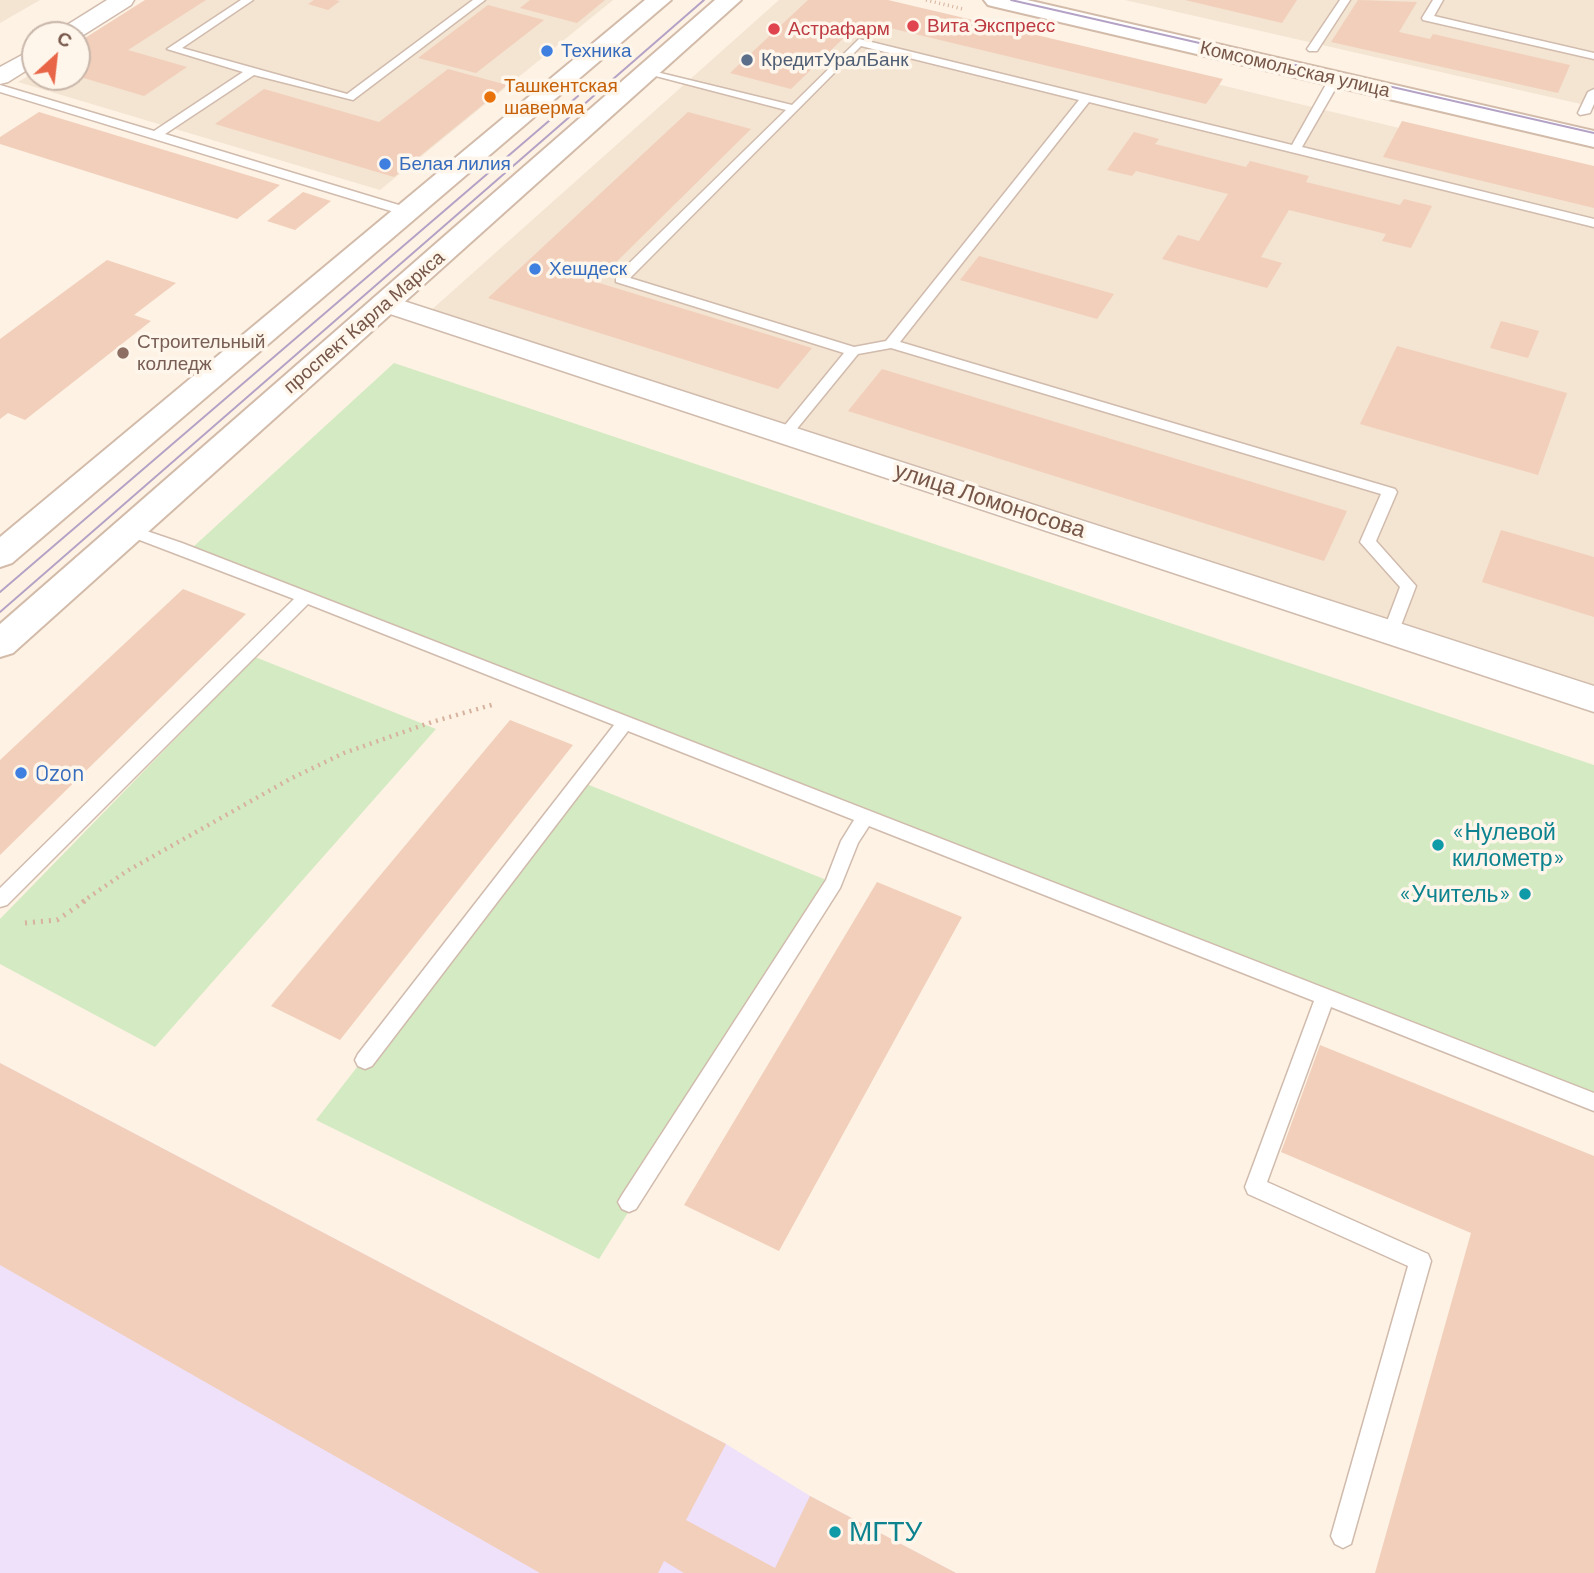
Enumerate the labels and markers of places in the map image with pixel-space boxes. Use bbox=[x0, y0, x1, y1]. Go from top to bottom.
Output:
place label: Вита Экспресс bbox=[927, 15, 1055, 37]
place label: Астрафарм bbox=[788, 18, 890, 40]
marker: Вита Экспресс bbox=[905, 18, 921, 34]
marker: Астрафарм bbox=[766, 21, 782, 37]
place label: Техника bbox=[561, 40, 632, 62]
marker: Техника bbox=[539, 43, 555, 59]
place label: КредитУралБанк bbox=[761, 49, 908, 71]
marker: КредитУралБанк bbox=[739, 52, 755, 68]
place label: Ташкентская шаверма bbox=[504, 75, 618, 119]
marker: Ташкентская шаверма bbox=[482, 89, 498, 105]
place label: Белая лилия bbox=[399, 153, 511, 175]
marker: Белая лилия bbox=[377, 156, 393, 172]
place label: Хешдеск bbox=[549, 258, 627, 280]
marker: Хешдеск bbox=[527, 261, 543, 277]
place label: Строительный колледж bbox=[137, 331, 265, 375]
marker: Строительный колледж bbox=[115, 345, 131, 361]
place label: Ozon bbox=[35, 759, 84, 787]
marker: Ozon bbox=[13, 765, 29, 781]
place label: «Нулевой километр» bbox=[1452, 818, 1565, 872]
marker: «Нулевой километр» bbox=[1430, 837, 1446, 853]
place label: «Учитель» bbox=[1399, 880, 1511, 908]
marker: «Учитель» bbox=[1517, 886, 1533, 902]
place label: МГТУ bbox=[849, 1515, 922, 1549]
marker: МГТУ bbox=[827, 1524, 843, 1540]

